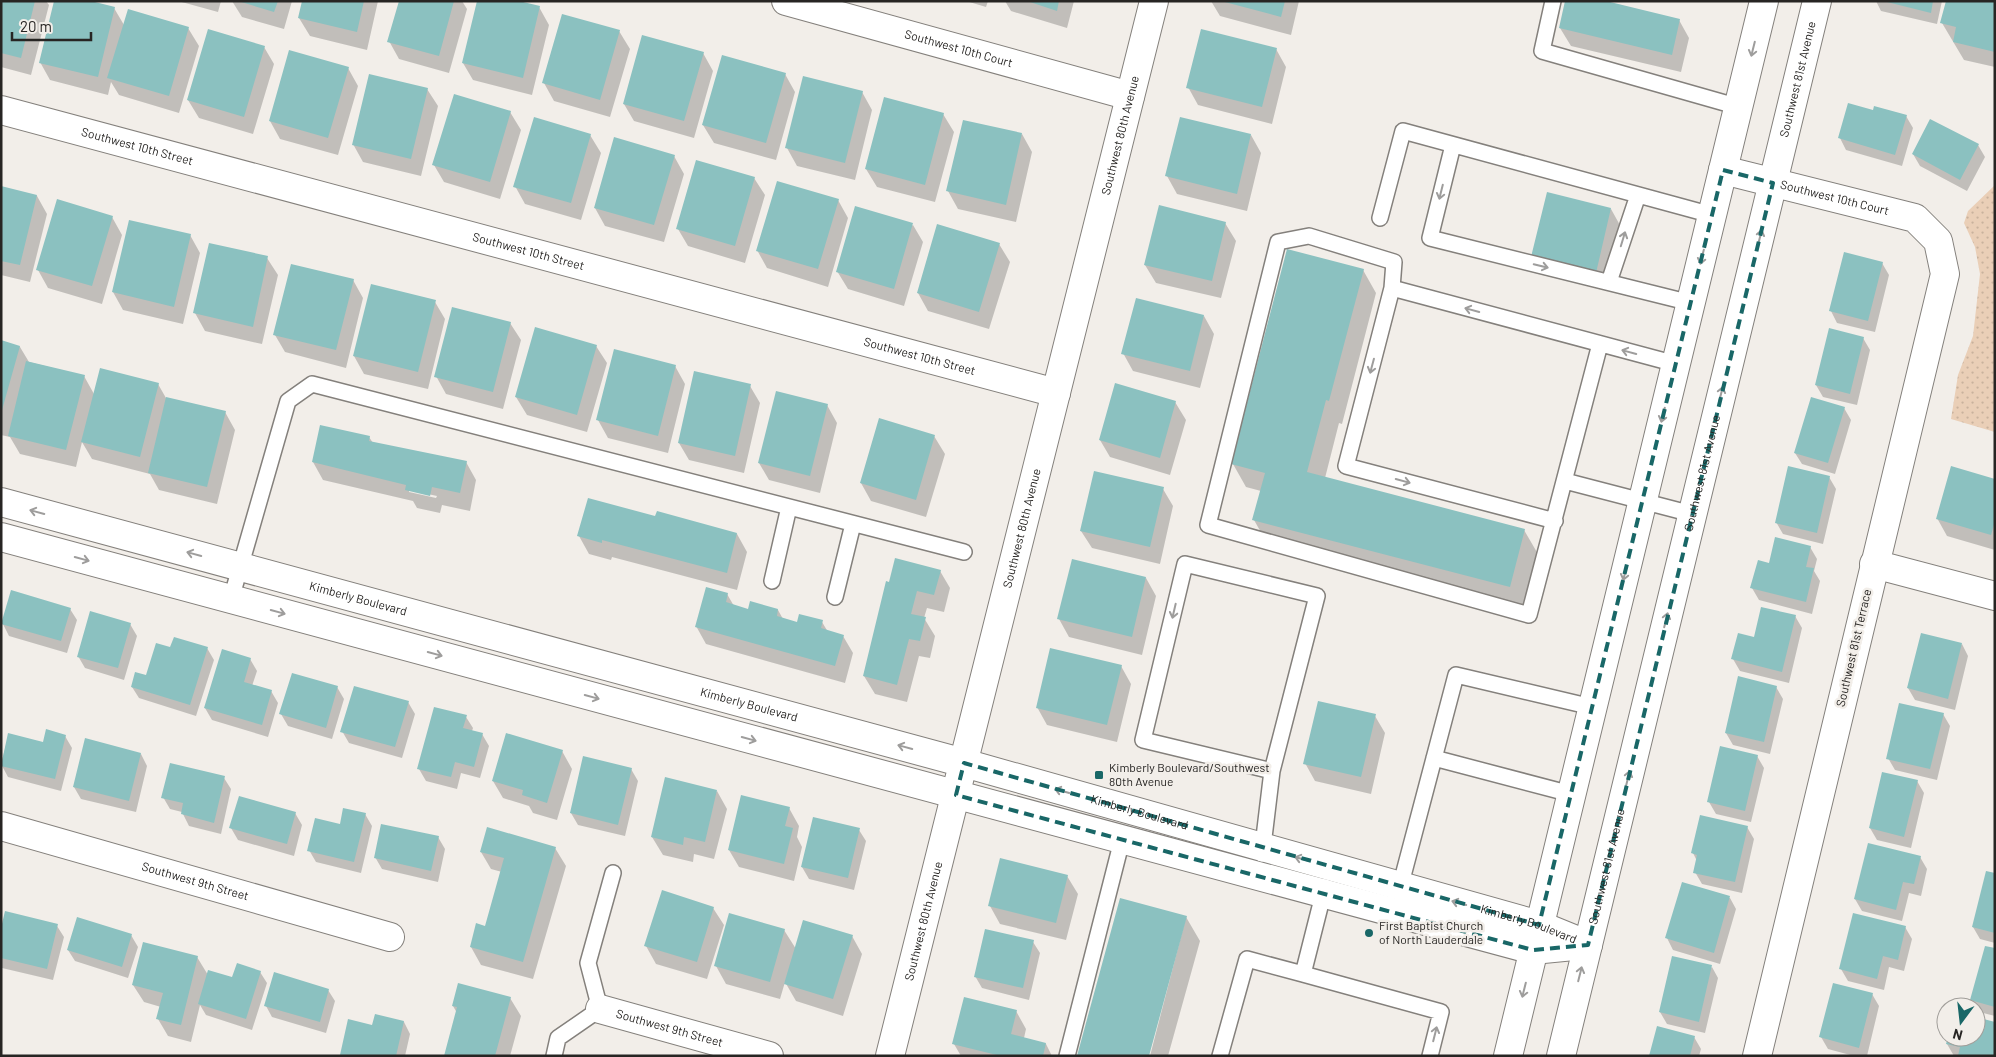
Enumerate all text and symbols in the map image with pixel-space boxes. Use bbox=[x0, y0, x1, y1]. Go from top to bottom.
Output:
scale bar bbox=[12, 10, 91, 42]
text: 20 m bbox=[20, 17, 52, 35]
street label: Southwest 81st Avenue bbox=[1776, 20, 1818, 139]
street label: Southwest 10th Court bbox=[903, 26, 1014, 69]
one-way arrow bbox=[1748, 40, 1757, 56]
street label: Southwest 80th Avenue bbox=[1098, 74, 1141, 196]
street label: Southwest 10th Street bbox=[80, 124, 195, 167]
street label: Southwest 10th Court bbox=[1779, 177, 1891, 217]
one-way arrow bbox=[1436, 183, 1445, 199]
street label: Southwest 10th Street bbox=[471, 229, 586, 272]
one-way arrow bbox=[1756, 229, 1765, 245]
one-way arrow bbox=[1619, 231, 1628, 247]
one-way arrow bbox=[1697, 249, 1706, 265]
one-way arrow bbox=[1533, 261, 1549, 271]
one-way arrow bbox=[1464, 304, 1480, 314]
street label: Southwest 10th Street bbox=[862, 334, 977, 377]
one-way arrow bbox=[1621, 346, 1637, 356]
one-way arrow bbox=[1367, 357, 1376, 373]
one-way arrow bbox=[1717, 387, 1727, 403]
one-way arrow bbox=[1658, 407, 1667, 423]
street label: Southwest 81st Avenue bbox=[1681, 413, 1722, 532]
street label: Southwest 80th Avenue bbox=[999, 467, 1043, 589]
one-way arrow bbox=[1394, 477, 1410, 486]
one-way arrow bbox=[29, 507, 45, 516]
one-way arrow bbox=[186, 549, 202, 559]
one-way arrow bbox=[74, 555, 90, 564]
one-way arrow bbox=[1620, 565, 1629, 581]
street label: Kimberly Boulevard bbox=[308, 578, 409, 618]
street label: Southwest 81st Terrace bbox=[1833, 588, 1873, 708]
one-way arrow bbox=[1169, 603, 1178, 619]
one-way arrow bbox=[270, 608, 286, 617]
one-way arrow bbox=[1662, 613, 1672, 629]
one-way arrow bbox=[427, 650, 443, 660]
street label: Kimberly Boulevard bbox=[699, 684, 800, 724]
one-way arrow bbox=[584, 692, 600, 702]
one-way arrow bbox=[741, 735, 757, 744]
one-way arrow bbox=[898, 742, 914, 752]
place label: Kimberly Boulevard/Southwest 80th Avenue bbox=[1109, 760, 1270, 788]
marker: Kimberly Boulevard/Southwest 80th Avenue bbox=[1093, 769, 1105, 781]
one-way arrow bbox=[1624, 771, 1633, 787]
one-way arrow bbox=[1054, 785, 1070, 795]
street label: Kimberly Boulevard bbox=[1089, 791, 1190, 832]
street label: Southwest 81st Avenue bbox=[1585, 807, 1627, 926]
one-way arrow bbox=[1295, 853, 1311, 863]
street label: Southwest 9th Street bbox=[141, 859, 251, 902]
street label: Southwest 80th Avenue bbox=[901, 860, 944, 982]
one-way arrow bbox=[1451, 897, 1467, 907]
street label: Kimberly Boulevard bbox=[1479, 901, 1579, 946]
place label: First Baptist Church of North Lauderdale bbox=[1379, 918, 1483, 946]
marker: First Baptist Church of North Lauderdale bbox=[1363, 927, 1375, 939]
one-way arrow bbox=[1576, 967, 1585, 983]
one-way arrow bbox=[1519, 981, 1528, 997]
north arrow bbox=[1936, 997, 1986, 1047]
street label: Southwest 9th Street bbox=[615, 1006, 725, 1049]
text: N bbox=[1951, 1026, 1964, 1044]
one-way arrow bbox=[1431, 1027, 1440, 1043]

